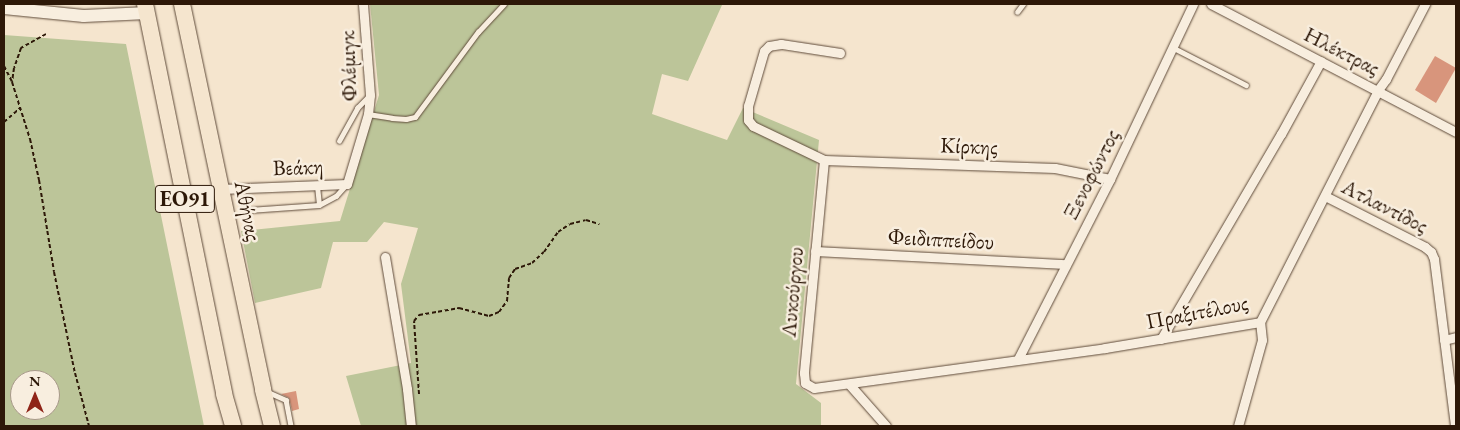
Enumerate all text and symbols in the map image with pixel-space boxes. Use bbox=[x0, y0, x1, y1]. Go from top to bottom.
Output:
street label: Ηλέκτρας bbox=[1300, 21, 1384, 81]
street label: Φλέμιγκ bbox=[334, 30, 362, 102]
street label: Ξενοφώντος bbox=[1057, 125, 1125, 223]
street label: Κίρκης bbox=[940, 132, 998, 160]
street label: Βεάκη bbox=[272, 153, 324, 181]
street label: Ατλαντίδος bbox=[1337, 173, 1433, 239]
street label: Αθήνας bbox=[229, 178, 267, 244]
road number: ΕΟ91 bbox=[154, 180, 216, 218]
street label: Φειδιππείδου bbox=[887, 223, 995, 255]
street label: Λυκούργου bbox=[775, 246, 809, 338]
street label: Πραξιτέλους bbox=[1144, 289, 1250, 335]
north arrow bbox=[10, 370, 60, 420]
text: N bbox=[29, 372, 41, 390]

